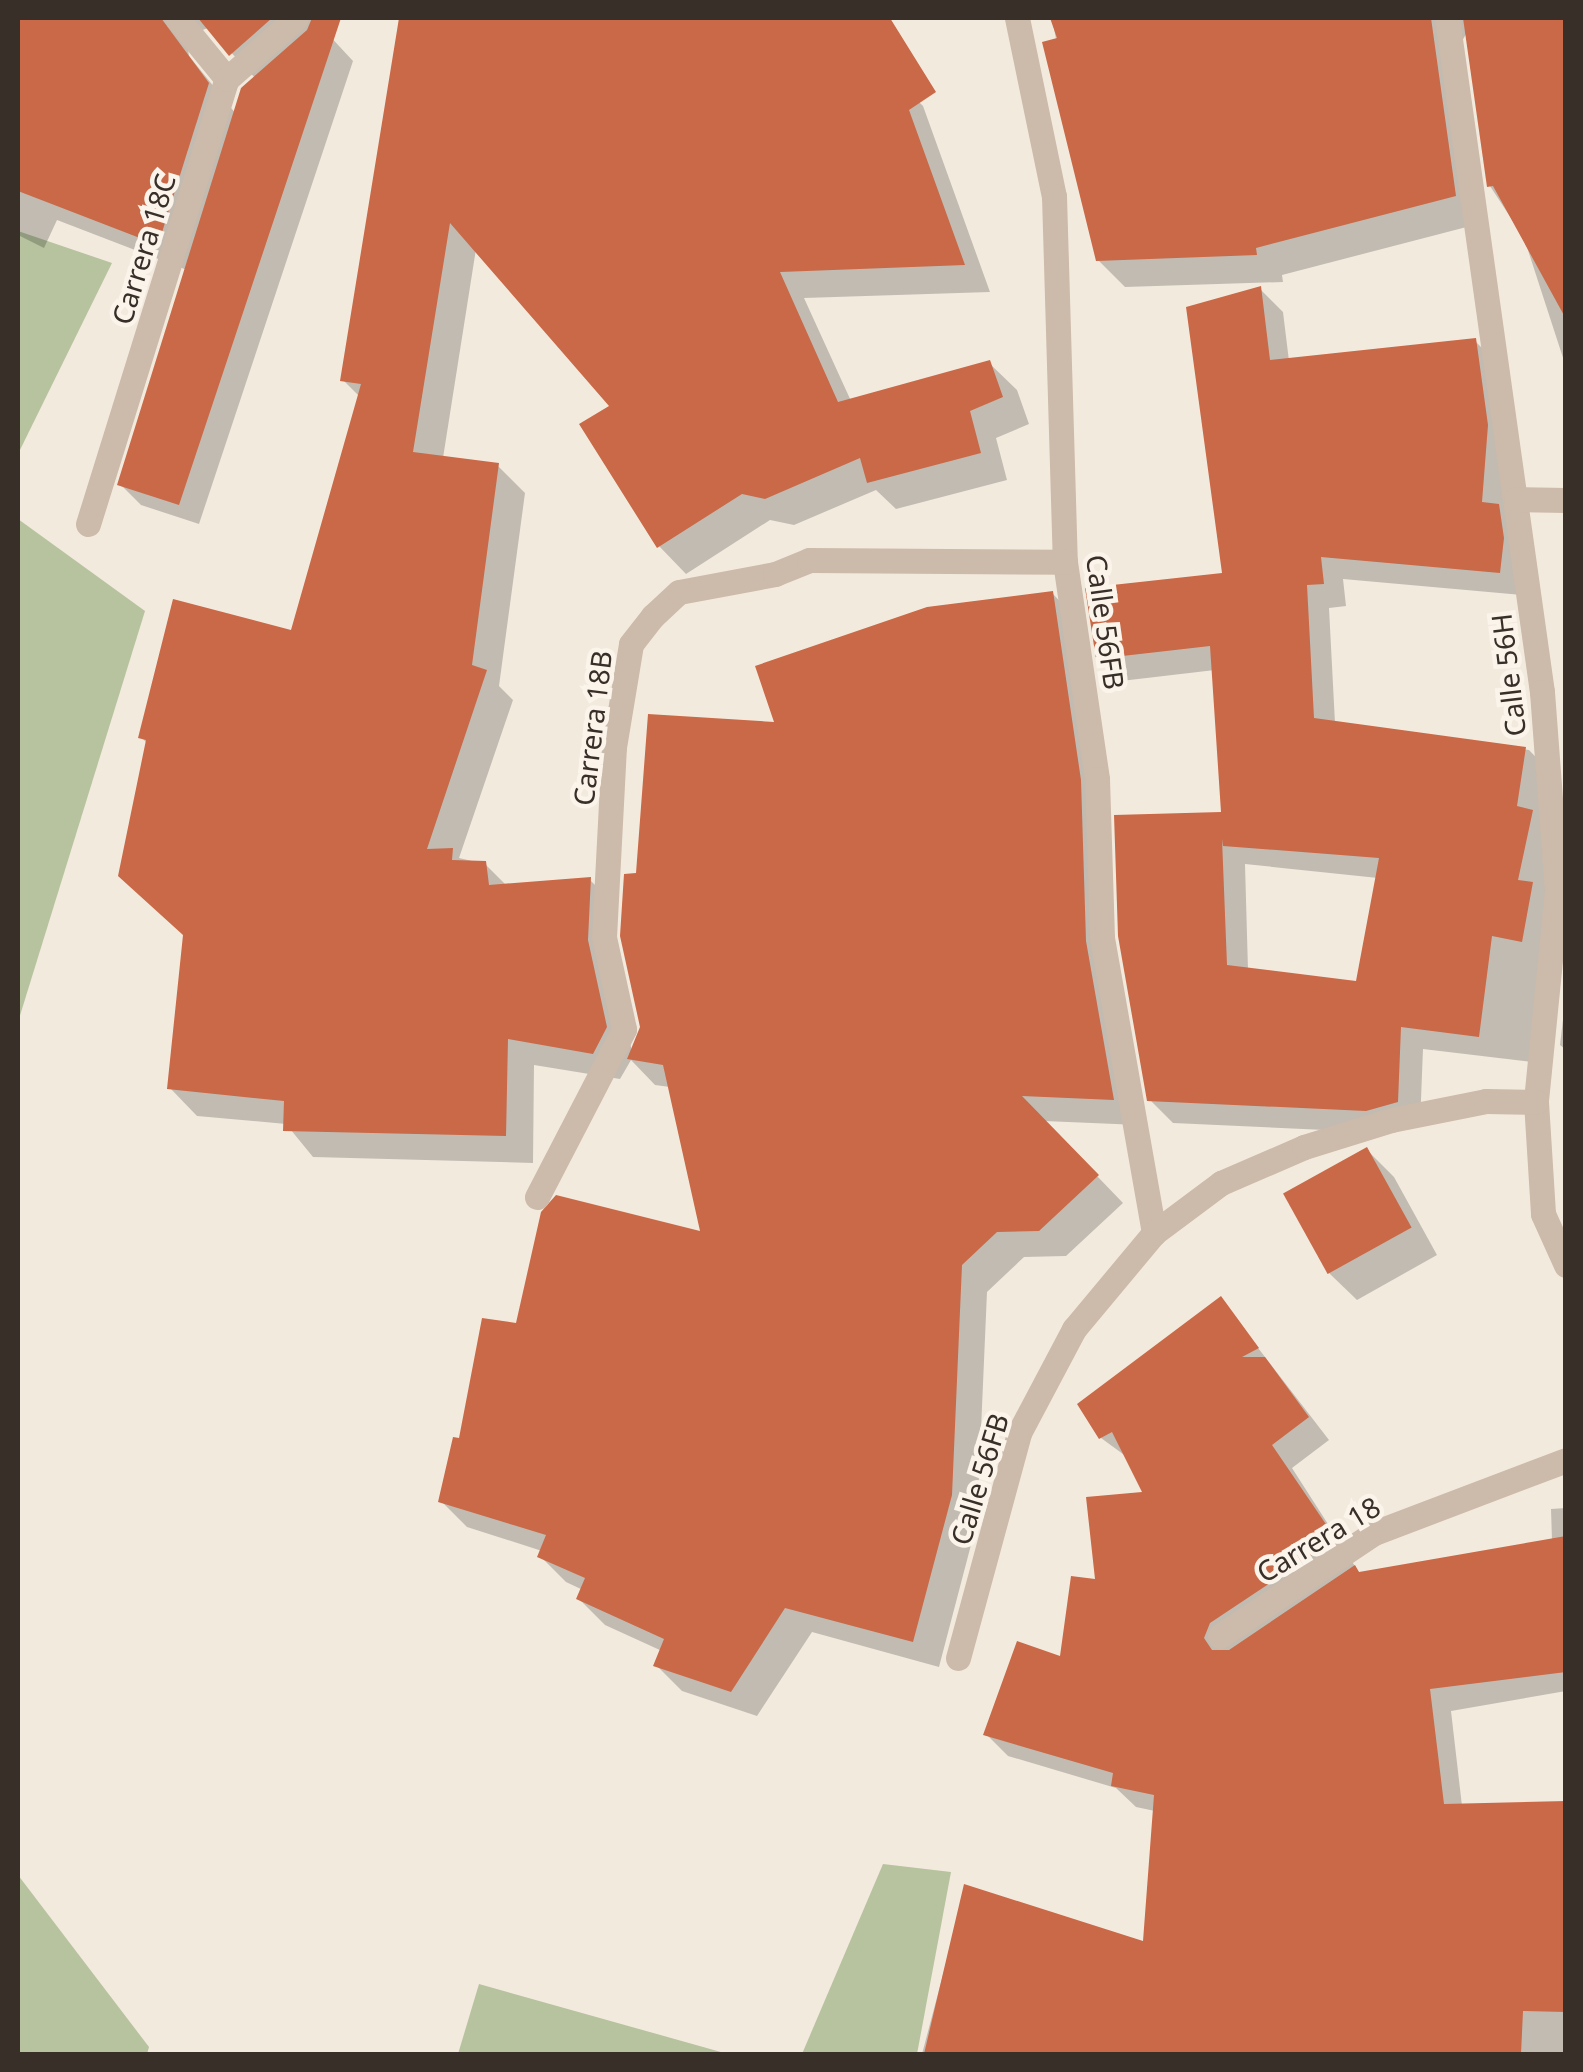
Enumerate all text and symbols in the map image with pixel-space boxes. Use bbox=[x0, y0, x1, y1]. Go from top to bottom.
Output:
street label: Carrera 18C bbox=[104, 170, 182, 328]
street label: Calle 56FB bbox=[1080, 552, 1132, 692]
street label: Calle 56H bbox=[1484, 612, 1532, 738]
street label: Carrera 18B bbox=[566, 649, 618, 807]
street label: Calle 56FB bbox=[943, 1409, 1015, 1549]
street label: Carrera 18 bbox=[1250, 1489, 1386, 1589]

